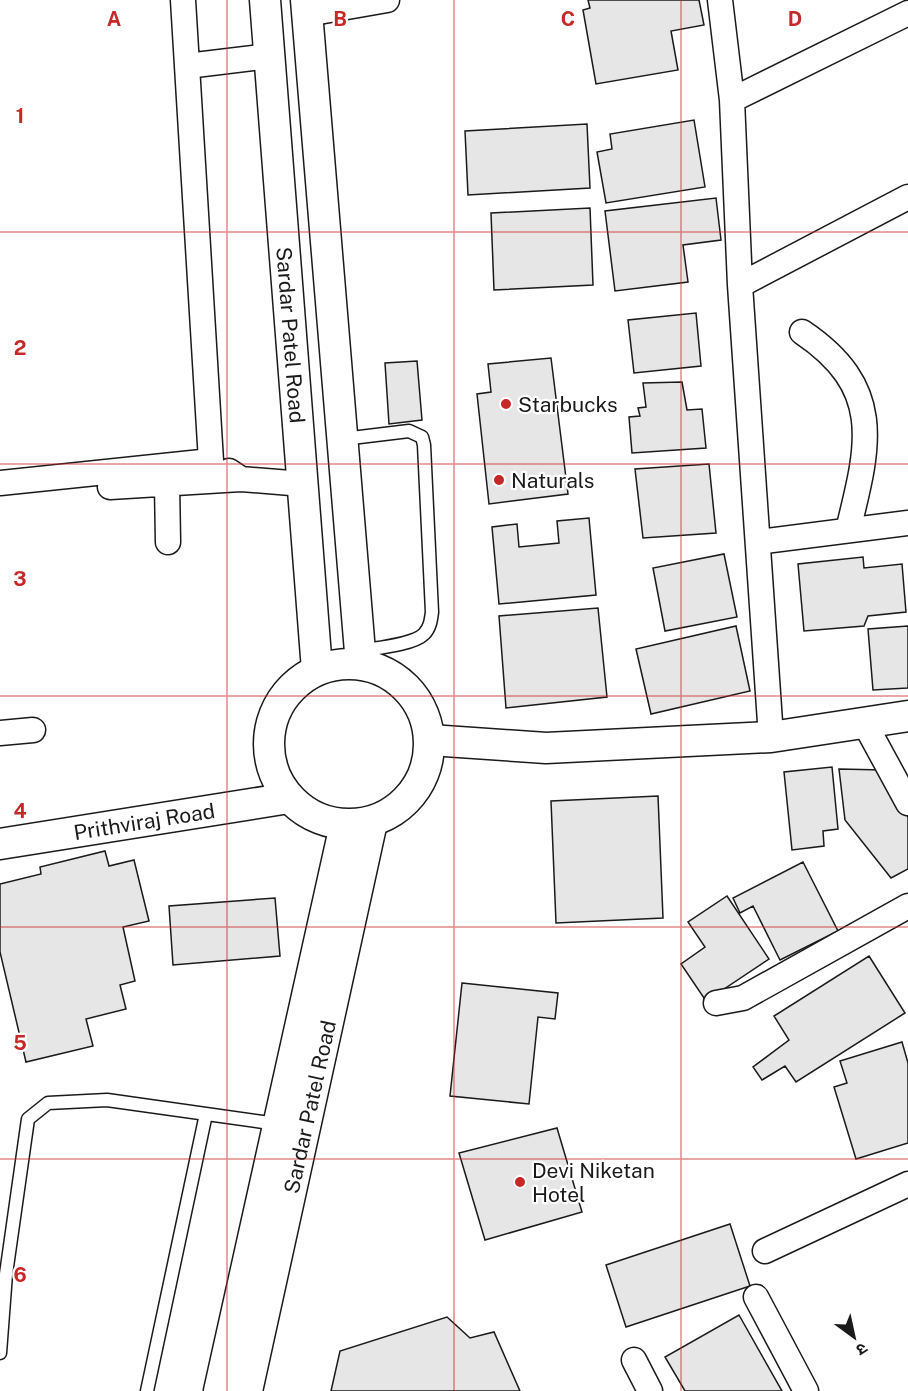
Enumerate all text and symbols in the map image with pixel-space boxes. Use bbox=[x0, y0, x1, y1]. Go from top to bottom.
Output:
text: A bbox=[107, 7, 121, 31]
text: B bbox=[333, 7, 347, 31]
text: C bbox=[561, 7, 575, 31]
text: D bbox=[788, 7, 802, 31]
text: 1 bbox=[16, 104, 24, 128]
street label: Sardar Patel Road bbox=[272, 246, 310, 424]
text: 2 bbox=[14, 336, 26, 360]
place label: Starbucks bbox=[518, 392, 618, 417]
marker: Starbucks bbox=[499, 397, 513, 411]
place label: Naturals bbox=[511, 468, 594, 493]
marker: Naturals bbox=[492, 473, 506, 487]
text: 3 bbox=[13, 567, 27, 591]
street label: Prithviraj Road bbox=[72, 798, 217, 845]
text: 4 bbox=[13, 799, 27, 823]
street label: Sardar Patel Road bbox=[278, 1018, 341, 1196]
text: 5 bbox=[13, 1031, 27, 1055]
place label: Devi Niketan Hotel bbox=[532, 1158, 655, 1207]
marker: Devi Niketan Hotel bbox=[513, 1175, 527, 1189]
text: 6 bbox=[13, 1263, 27, 1287]
north arrow bbox=[824, 1307, 884, 1367]
text: उ bbox=[852, 1339, 871, 1360]

